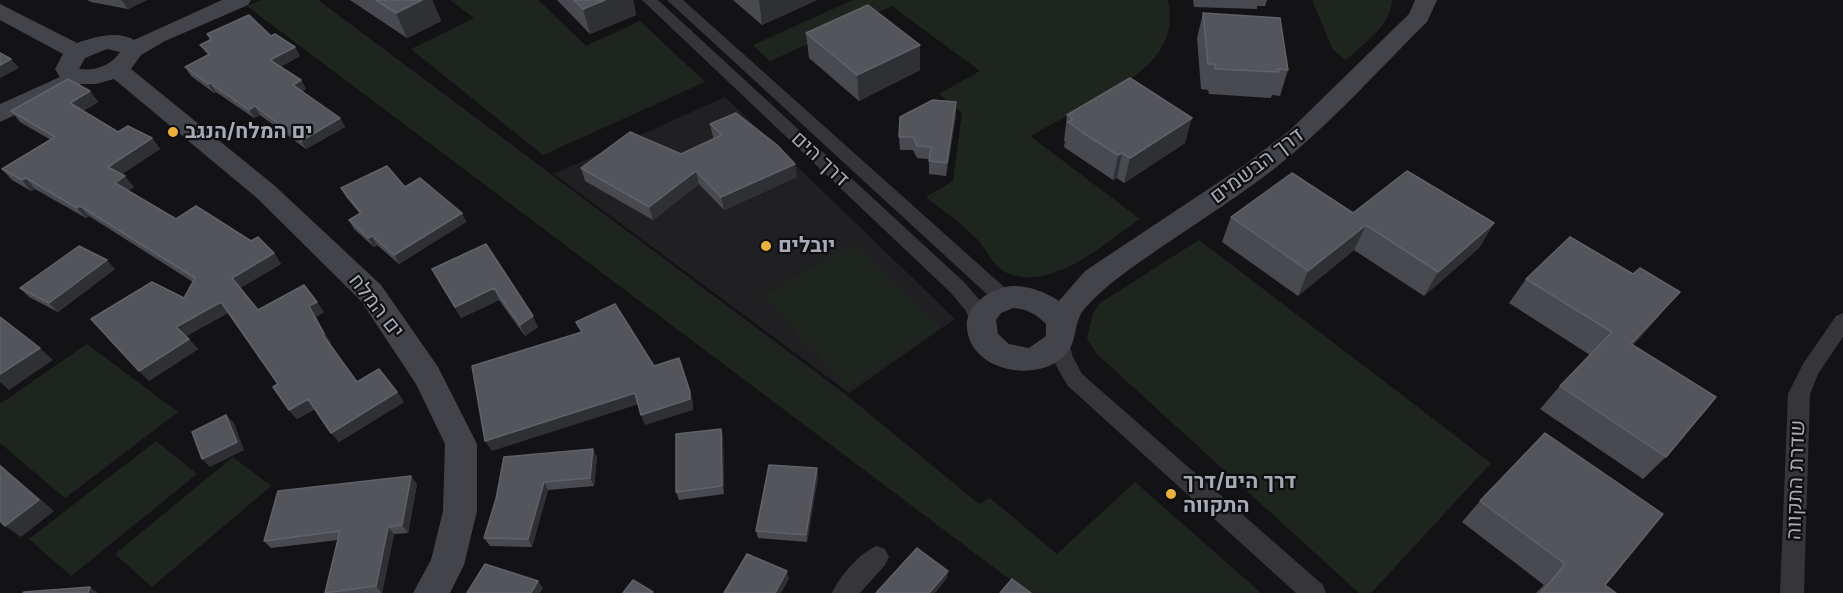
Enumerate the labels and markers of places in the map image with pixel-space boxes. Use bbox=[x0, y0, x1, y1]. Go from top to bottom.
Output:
place label: ים המלח/הנגב bbox=[185, 119, 313, 145]
marker: ים המלח/הנגב bbox=[166, 125, 180, 139]
place label: יובלים bbox=[778, 233, 835, 259]
marker: יובלים bbox=[759, 239, 773, 253]
place label: דרך הים/דרך התקווה bbox=[1183, 469, 1296, 519]
marker: דרך הים/דרך התקווה bbox=[1164, 487, 1178, 501]

